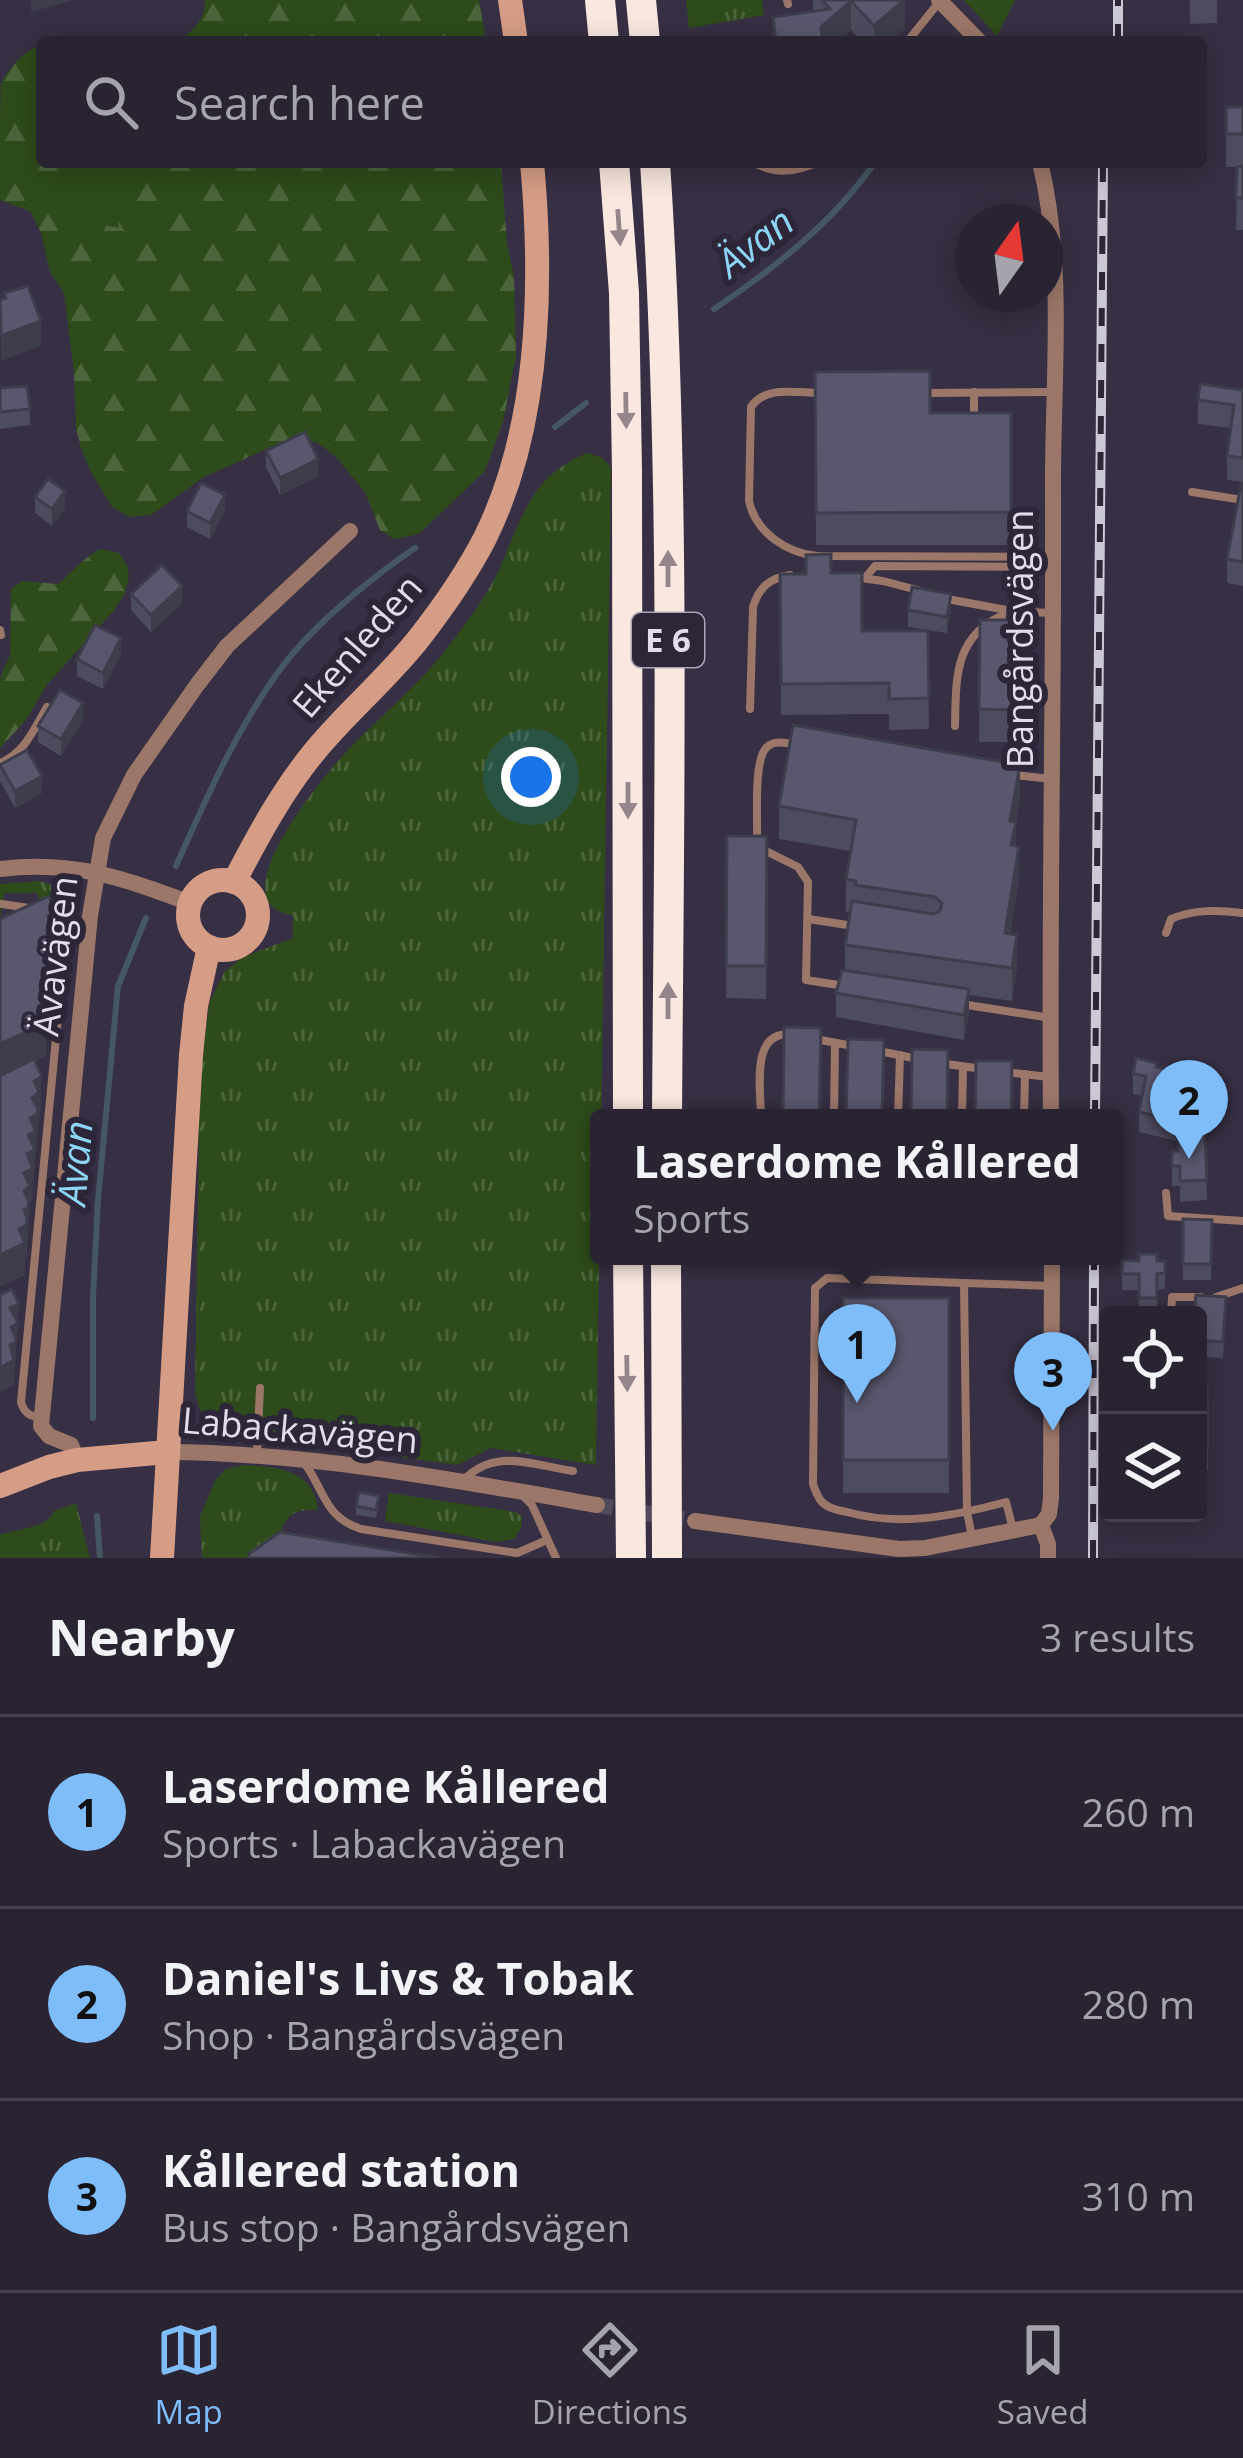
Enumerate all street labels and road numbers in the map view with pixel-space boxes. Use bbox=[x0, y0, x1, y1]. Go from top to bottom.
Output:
street label: Bangårdsvägen bbox=[995, 510, 1044, 768]
street label: Ekenleden bbox=[281, 564, 432, 728]
road number: E 6 bbox=[632, 613, 704, 667]
street label: Ävavägen bbox=[20, 873, 89, 1039]
street label: Labackavägen bbox=[180, 1395, 420, 1464]

